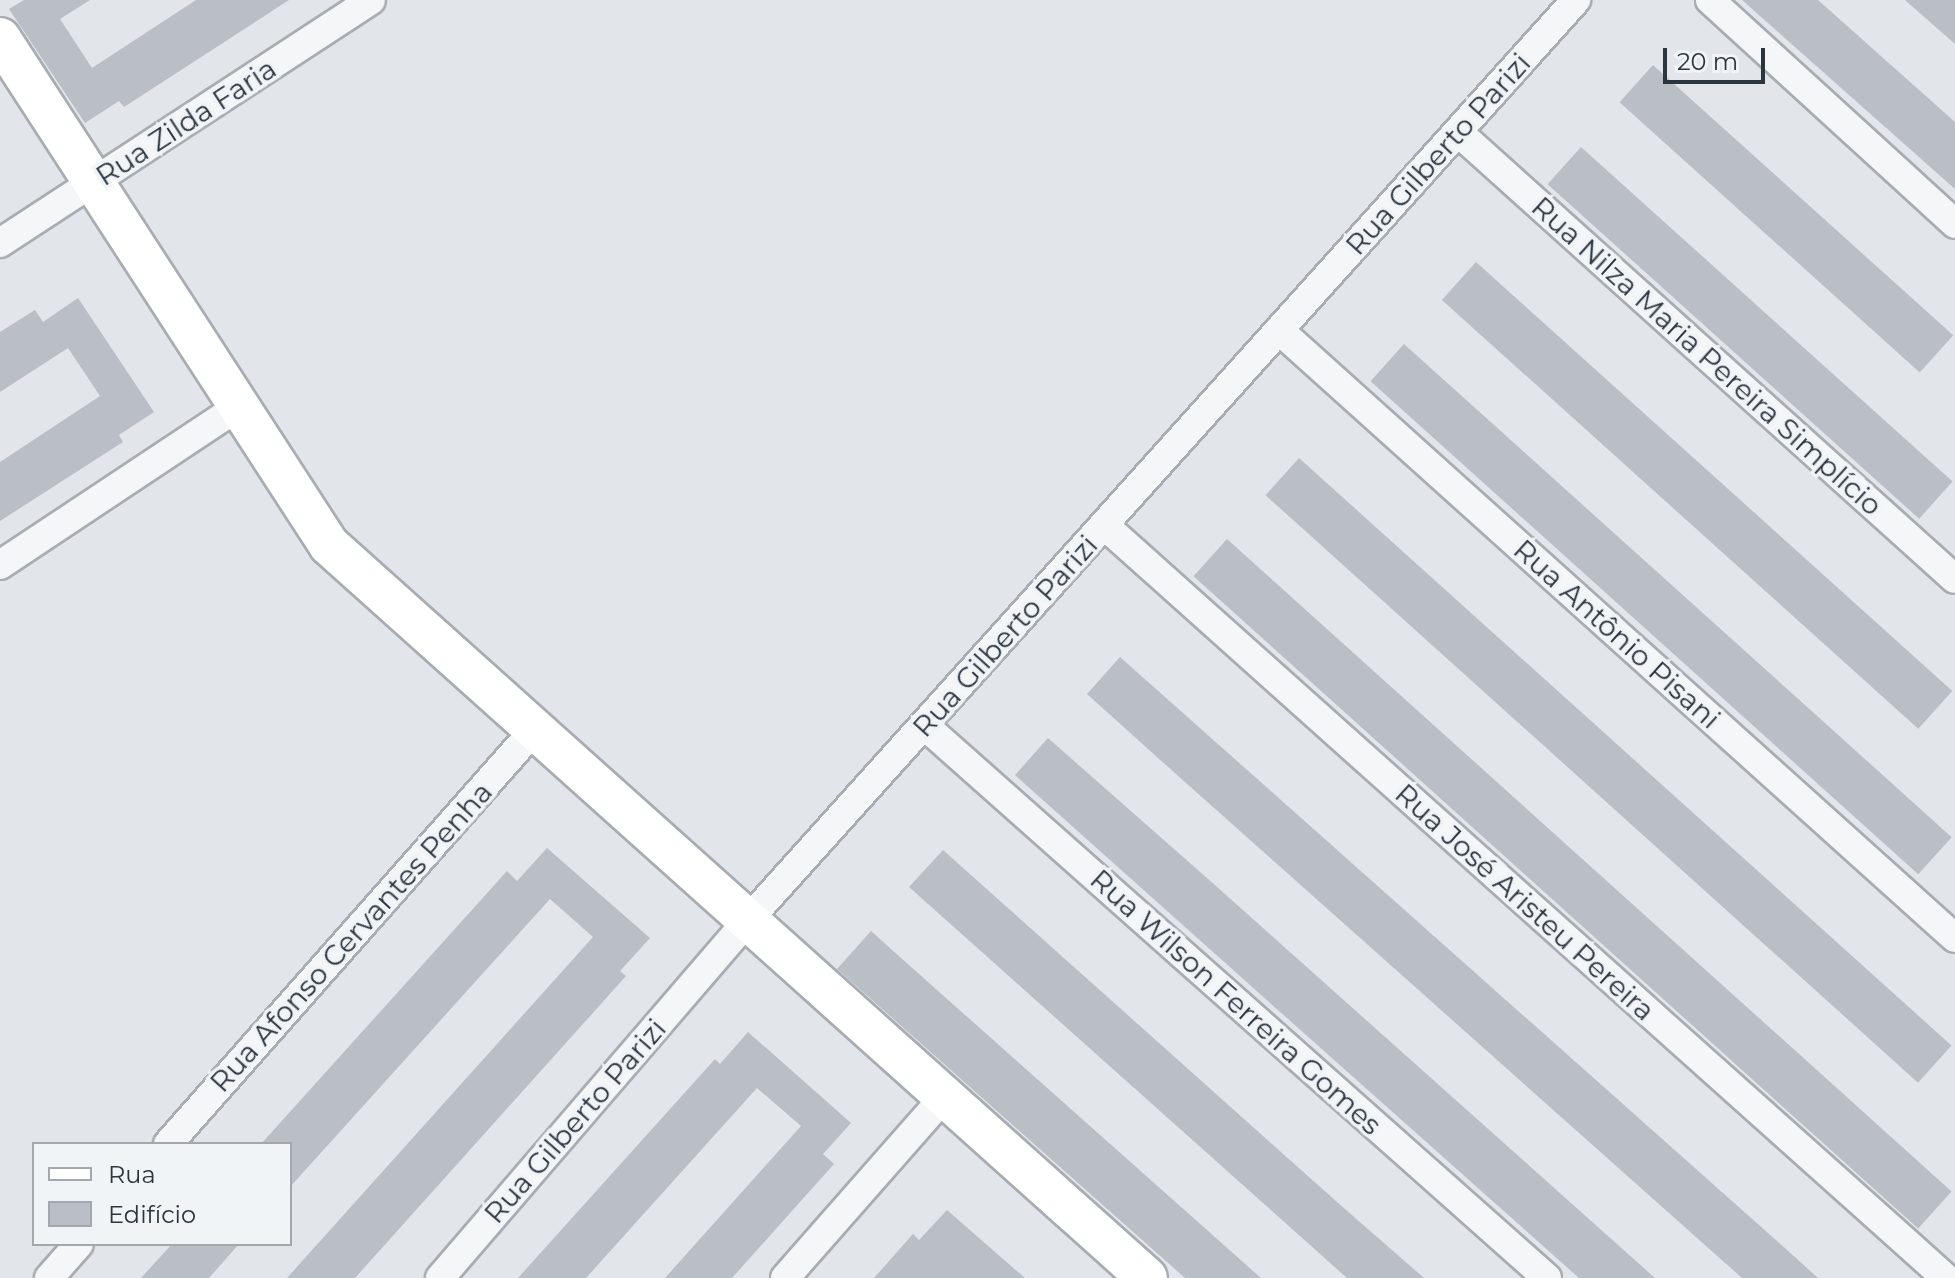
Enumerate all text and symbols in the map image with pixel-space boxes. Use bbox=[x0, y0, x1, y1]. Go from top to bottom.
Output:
scale bar bbox=[1667, 32, 1769, 82]
street label: Rua Gilberto Parizi bbox=[1339, 46, 1537, 262]
text: 20 m bbox=[1677, 47, 1738, 76]
street label: Rua Zilda Faria bbox=[90, 51, 282, 193]
street label: Rua Nilza Maria Pereira Simplício bbox=[1525, 190, 1889, 522]
street label: Rua Gilberto Parizi bbox=[906, 528, 1104, 744]
street label: Rua Antônio Pisani bbox=[1507, 533, 1727, 735]
street label: Rua Afonso Cervantes Penha bbox=[203, 775, 499, 1099]
street label: Rua José Aristeu Pereira bbox=[1388, 777, 1662, 1027]
street label: Rua Wilson Ferreira Gomes bbox=[1084, 862, 1388, 1142]
street label: Rua Gilberto Parizi bbox=[477, 1012, 673, 1230]
legend bbox=[32, 1142, 292, 1246]
text: Rua bbox=[108, 1160, 156, 1189]
text: Edifício bbox=[108, 1200, 196, 1229]

